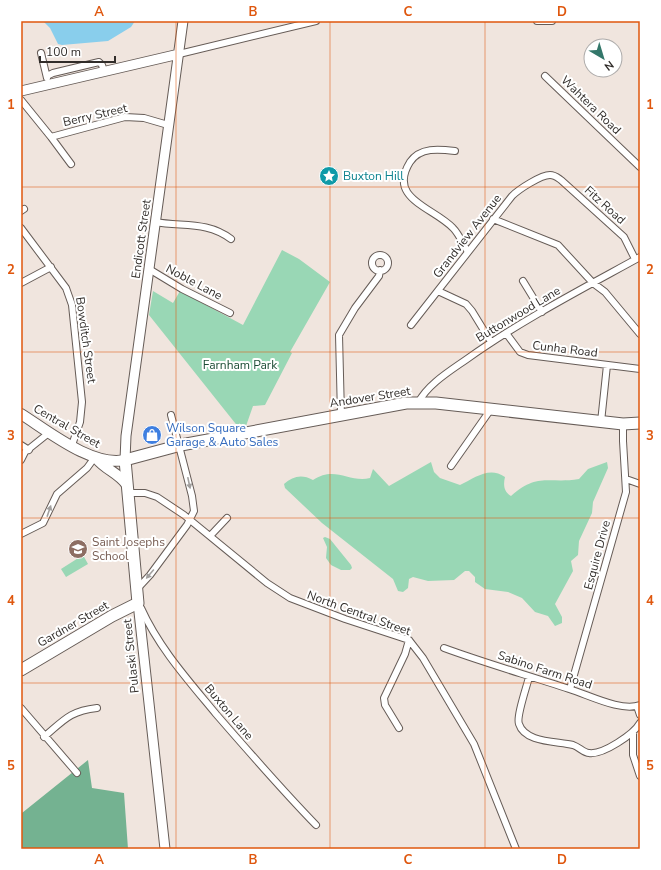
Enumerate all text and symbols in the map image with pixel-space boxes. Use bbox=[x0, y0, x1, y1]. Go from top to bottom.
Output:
text: A bbox=[94, 3, 104, 21]
text: B bbox=[249, 3, 258, 21]
text: C bbox=[404, 3, 413, 21]
text: D bbox=[557, 3, 567, 21]
scale bar bbox=[40, 38, 115, 64]
north arrow bbox=[583, 38, 623, 78]
text: 100 m bbox=[46, 44, 81, 60]
text: N bbox=[601, 57, 617, 74]
street label: Wahtera Road bbox=[557, 72, 625, 138]
text: 1 bbox=[7, 96, 15, 114]
text: 1 bbox=[646, 96, 654, 114]
street label: Berry Street bbox=[61, 100, 129, 130]
place icon: Buxton Hill bbox=[318, 165, 340, 187]
place label: Buxton Hill bbox=[343, 168, 404, 184]
street label: Fitz Road bbox=[581, 182, 629, 228]
street label: Grandview Avenue bbox=[429, 191, 505, 281]
street label: Endicott Street bbox=[128, 198, 155, 280]
street label: Noble Lane bbox=[163, 260, 225, 304]
text: 2 bbox=[7, 261, 15, 279]
text: 2 bbox=[646, 261, 654, 279]
street label: Buttonwood Lane bbox=[473, 282, 563, 346]
street label: Bowditch Street bbox=[72, 296, 100, 385]
street label: Cunha Road bbox=[531, 337, 599, 361]
park label: Farnham Park bbox=[203, 357, 278, 373]
street label: Andover Street bbox=[328, 383, 412, 411]
street label: Central Street bbox=[31, 400, 104, 452]
place label: Wilson Square Garage & Auto Sales bbox=[166, 420, 279, 450]
shop icon: Wilson Square Garage & Auto Sales bbox=[141, 424, 163, 446]
text: 3 bbox=[7, 427, 15, 445]
text: 3 bbox=[646, 427, 654, 445]
one-way arrow bbox=[186, 477, 192, 489]
one-way arrow bbox=[47, 504, 53, 516]
street label: Esquire Drive bbox=[580, 518, 614, 592]
place label: Saint Josephs School bbox=[92, 534, 165, 564]
school or university icon: Saint Josephs School bbox=[67, 538, 89, 560]
one-way arrow bbox=[146, 570, 155, 579]
street label: North Central Street bbox=[305, 587, 414, 639]
text: 4 bbox=[7, 592, 15, 610]
text: 4 bbox=[646, 592, 654, 610]
street label: Gardner Street bbox=[35, 597, 112, 651]
street label: Pulaski Street bbox=[119, 617, 143, 694]
street label: Sabino Farm Road bbox=[496, 647, 594, 693]
street label: Buxton Lane bbox=[201, 681, 257, 743]
text: 5 bbox=[7, 757, 15, 775]
text: 5 bbox=[646, 757, 654, 775]
text: A bbox=[94, 851, 104, 869]
text: B bbox=[249, 851, 258, 869]
text: C bbox=[404, 851, 413, 869]
text: D bbox=[557, 851, 567, 869]

